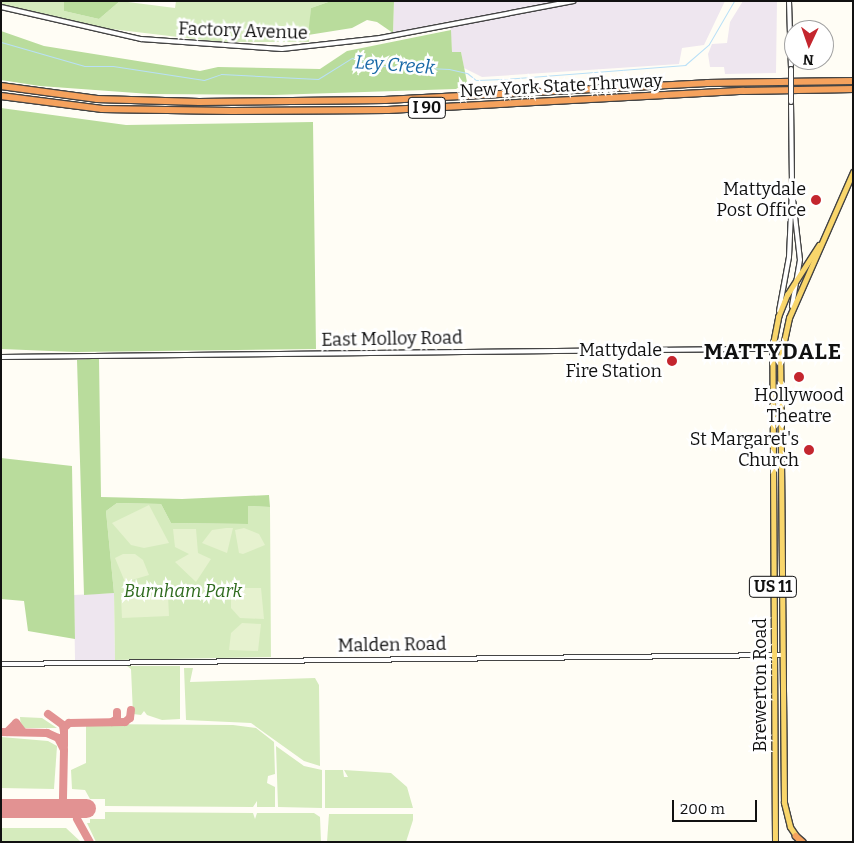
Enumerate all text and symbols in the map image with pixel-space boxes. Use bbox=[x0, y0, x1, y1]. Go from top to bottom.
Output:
street label: Factory Avenue bbox=[178, 18, 308, 44]
north arrow bbox=[784, 20, 834, 70]
water label: Ley Creek bbox=[354, 51, 436, 79]
text: N bbox=[802, 51, 814, 68]
street label: New York State Thruway bbox=[459, 70, 663, 102]
road number: I 90 bbox=[407, 95, 447, 122]
place label: Mattydale Post Office bbox=[716, 179, 806, 222]
marker: Mattydale Post Office bbox=[810, 194, 822, 206]
street label: East Molloy Road bbox=[321, 327, 463, 351]
district label: MATTYDALE bbox=[703, 339, 843, 365]
place label: Mattydale Fire Station bbox=[565, 340, 662, 382]
marker: Mattydale Fire Station bbox=[666, 355, 678, 367]
marker: Hollywood Theatre bbox=[793, 371, 805, 383]
place label: Hollywood Theatre bbox=[754, 385, 844, 428]
place label: St Margaret's Church bbox=[690, 429, 799, 472]
marker: St Margaret's Church bbox=[803, 444, 815, 456]
road number: US 11 bbox=[748, 574, 798, 600]
park label: Burnham Park bbox=[124, 580, 242, 602]
street label: Brewerton Road bbox=[749, 618, 771, 752]
street label: Malden Road bbox=[338, 633, 446, 657]
scale bar bbox=[674, 790, 759, 822]
text: 200 m bbox=[680, 800, 725, 818]

